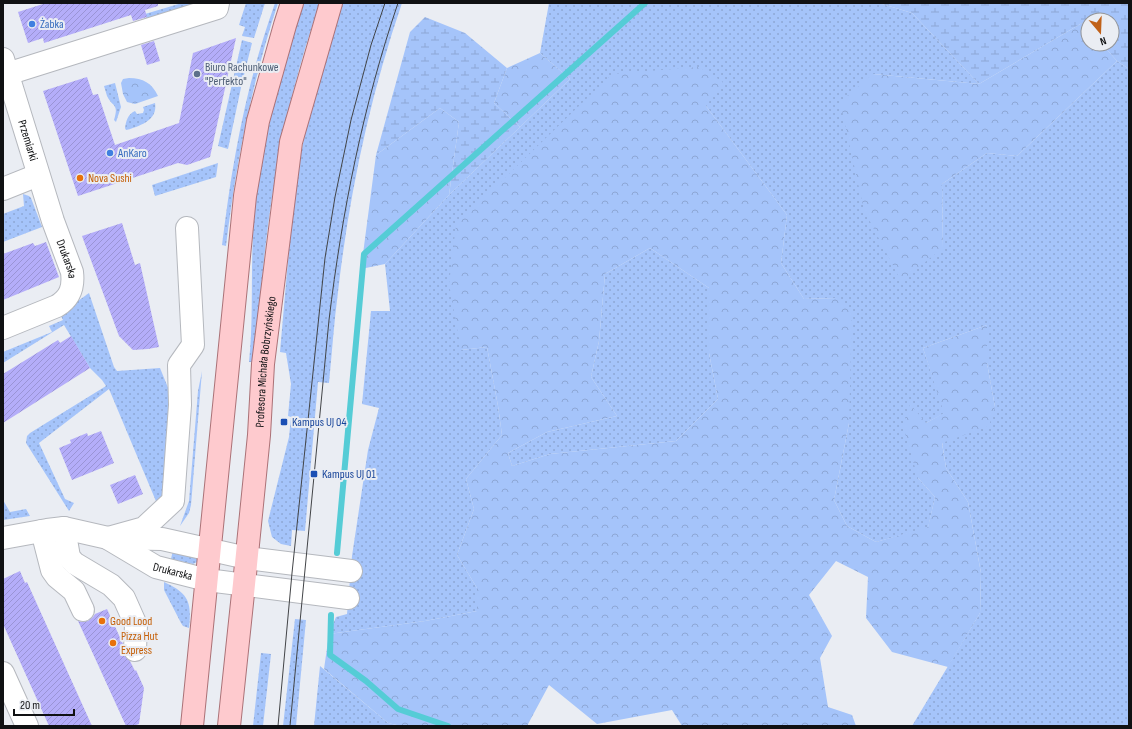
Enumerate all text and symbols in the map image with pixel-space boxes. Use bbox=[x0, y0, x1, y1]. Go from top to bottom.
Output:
north arrow bbox=[1080, 12, 1120, 52]
place label: Żabka bbox=[40, 17, 64, 32]
marker: Żabka bbox=[27, 19, 37, 29]
text: N bbox=[1098, 34, 1108, 48]
place label: Biuro Rachunkowe "Perfekto" bbox=[205, 60, 279, 89]
marker: Biuro Rachunkowe "Perfekto" bbox=[192, 69, 202, 79]
street label: Przemiarki bbox=[14, 118, 41, 163]
place label: AnKaro bbox=[117, 146, 147, 161]
marker: AnKaro bbox=[105, 148, 115, 158]
place label: Nova Sushi bbox=[88, 171, 132, 186]
marker: Nova Sushi bbox=[75, 173, 85, 183]
street label: Drukarska bbox=[53, 238, 80, 279]
street label: Profesora Michała Bobrzyńskiego bbox=[252, 295, 279, 428]
place label: Kampus UJ 04 bbox=[292, 415, 346, 430]
marker: Kampus UJ 04 bbox=[279, 417, 289, 427]
place label: Kampus UJ 01 bbox=[322, 467, 376, 482]
marker: Kampus UJ 01 bbox=[309, 469, 319, 479]
street label: Drukarska bbox=[151, 559, 194, 584]
place label: Good Lood bbox=[110, 614, 152, 629]
marker: Good Lood bbox=[97, 616, 107, 626]
place label: Pizza Hut Express bbox=[121, 629, 159, 658]
marker: Pizza Hut Express bbox=[108, 638, 118, 648]
scale bar bbox=[14, 691, 74, 717]
text: 20 m bbox=[20, 698, 40, 713]

